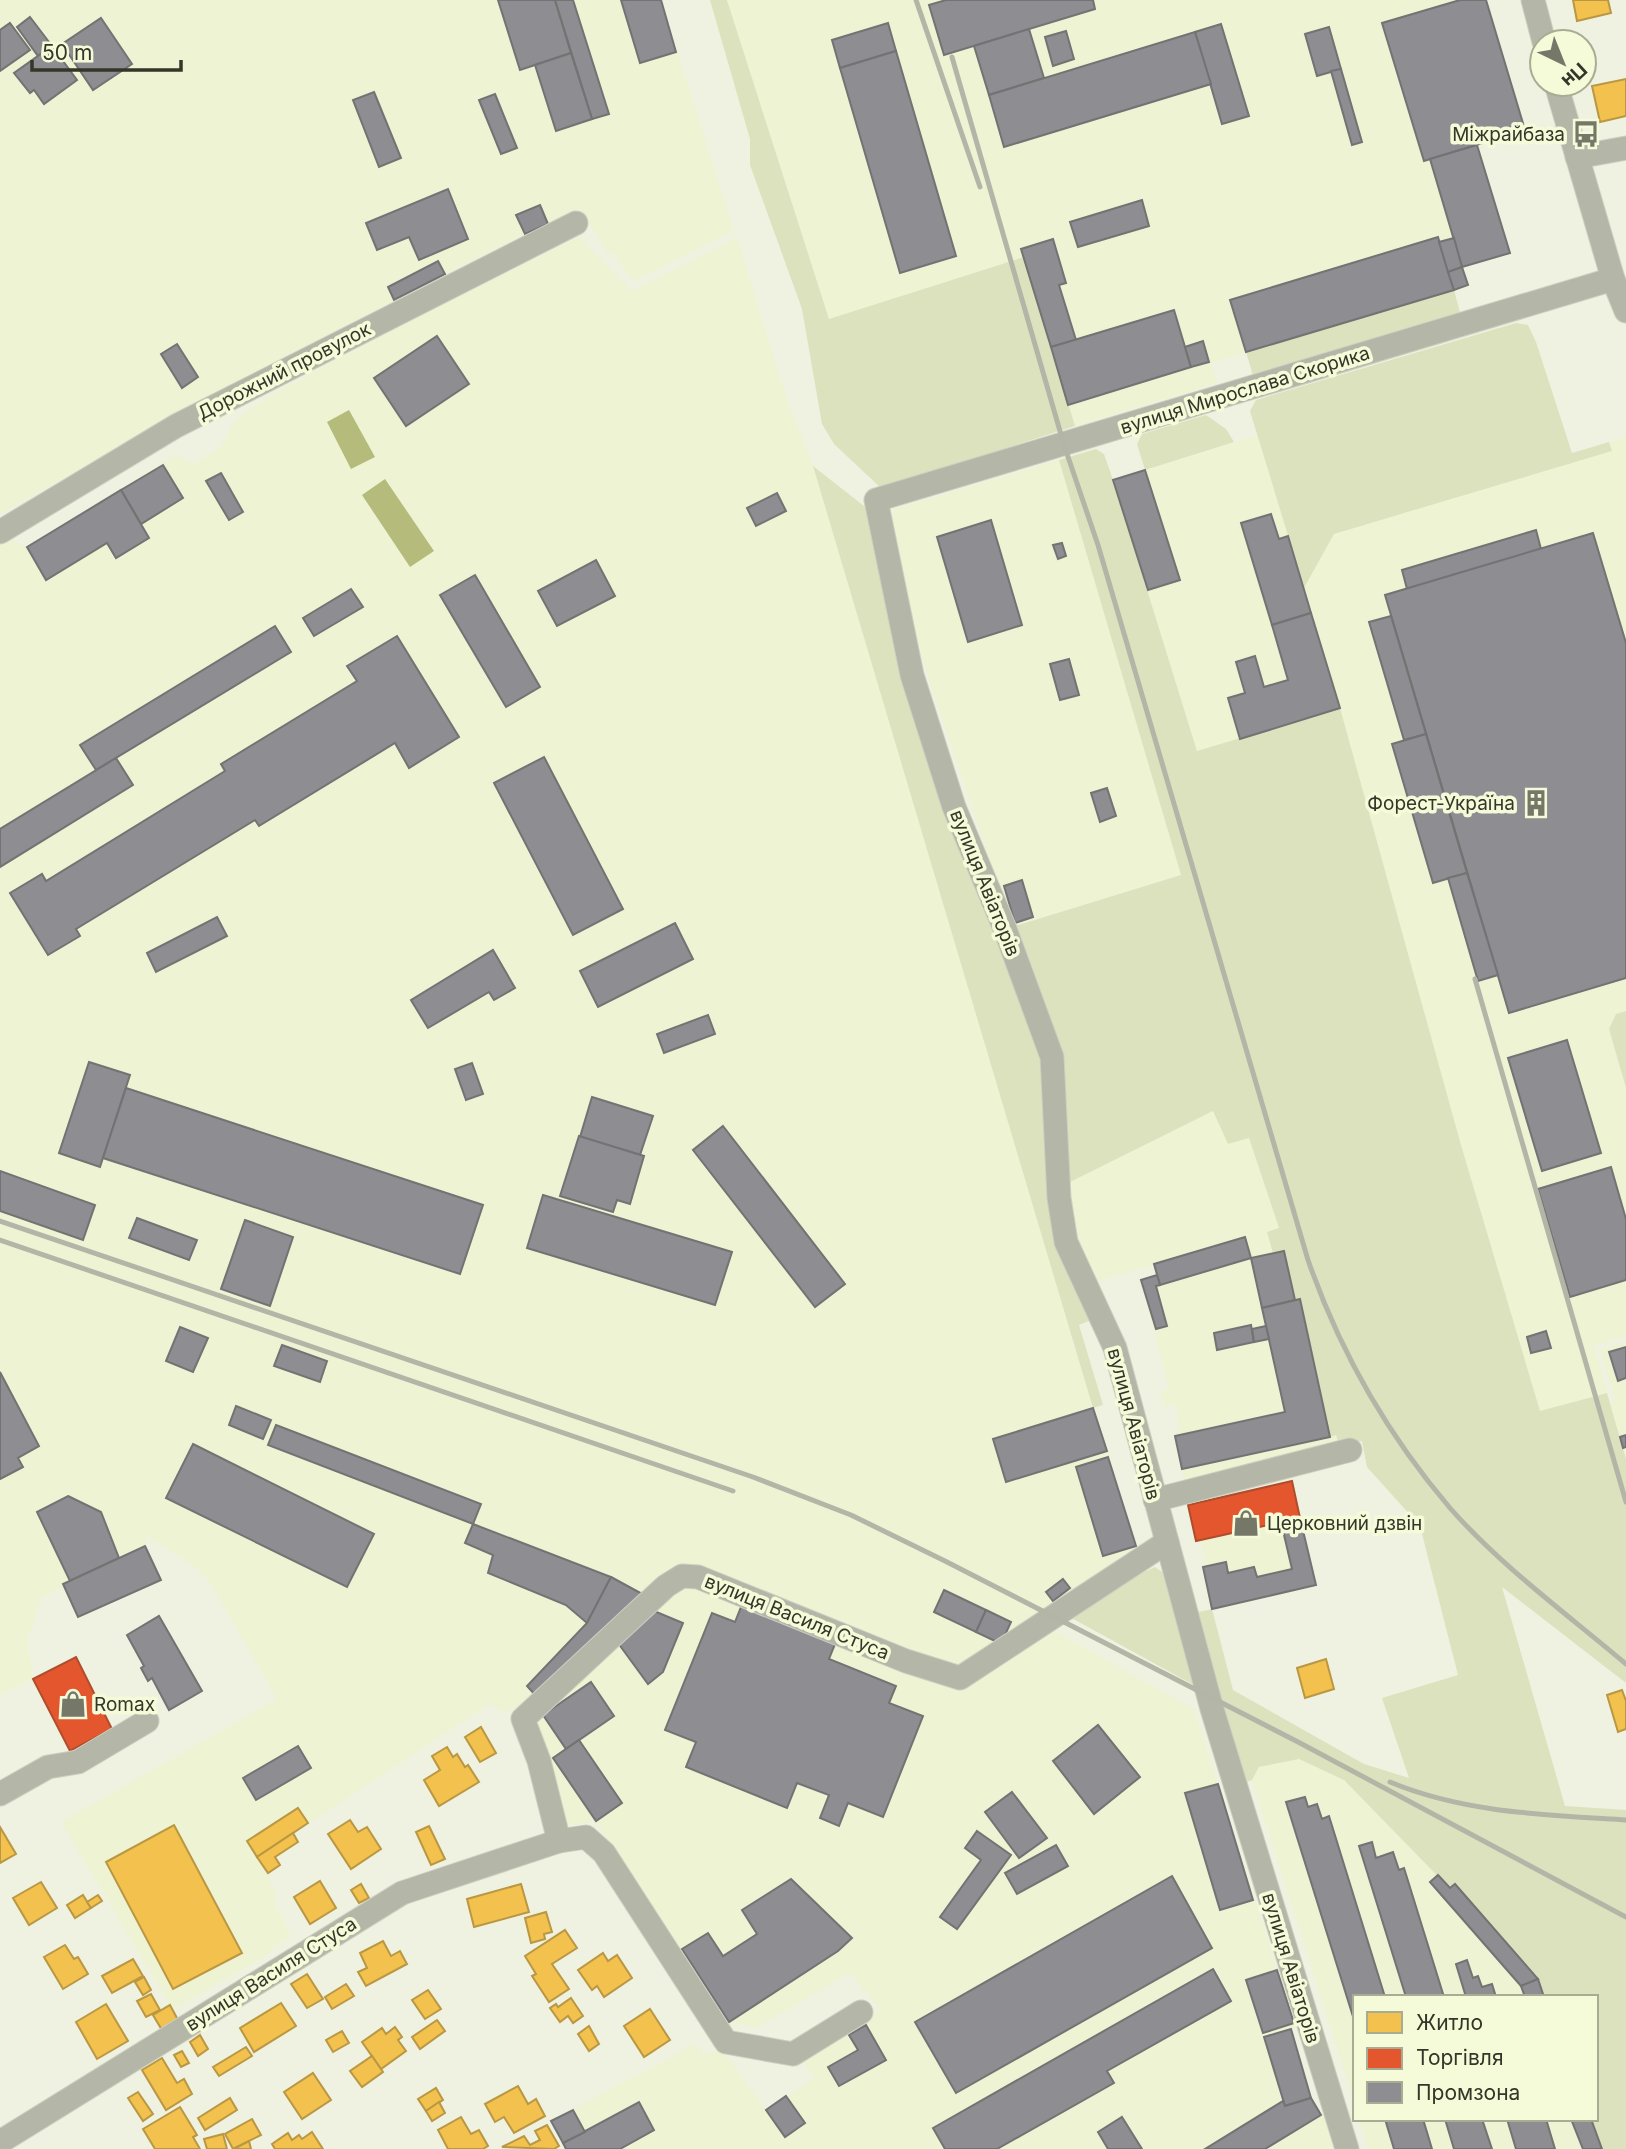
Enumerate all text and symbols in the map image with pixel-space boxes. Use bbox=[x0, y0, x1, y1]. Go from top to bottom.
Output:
scale bar bbox=[32, 28, 180, 72]
north arrow bbox=[1528, 28, 1598, 98]
text: 50 m bbox=[42, 40, 92, 65]
text: Пн bbox=[1557, 58, 1592, 92]
bus stop icon: Міжрайбаза bbox=[1571, 119, 1601, 149]
place label: Міжрайбаза bbox=[1452, 123, 1565, 146]
street label: Дорожний провулок bbox=[194, 317, 375, 425]
street label: вулиця Мирослава Скорика bbox=[1118, 341, 1372, 439]
building icon: Форест-Україна bbox=[1521, 788, 1551, 818]
place label: Форест-Україна bbox=[1367, 792, 1515, 815]
street label: вулиця Авіаторів bbox=[945, 806, 1025, 960]
street label: вулиця Авіаторів bbox=[1103, 1346, 1165, 1502]
shop icon: Церковний дзвін bbox=[1231, 1508, 1261, 1538]
place label: Церковний дзвін bbox=[1267, 1512, 1422, 1535]
street label: вулиця Василя Стуса bbox=[701, 1569, 893, 1665]
shop icon: Romax bbox=[58, 1689, 88, 1719]
place label: Romax bbox=[94, 1693, 155, 1716]
street label: вулиця Авіаторів bbox=[1257, 1890, 1325, 2046]
street label: вулиця Василя Стуса bbox=[181, 1912, 361, 2036]
legend bbox=[1353, 1995, 1598, 2121]
text: Житло bbox=[1416, 2010, 1483, 2035]
text: Торгівля bbox=[1416, 2045, 1504, 2070]
text: Промзона bbox=[1416, 2080, 1520, 2105]

